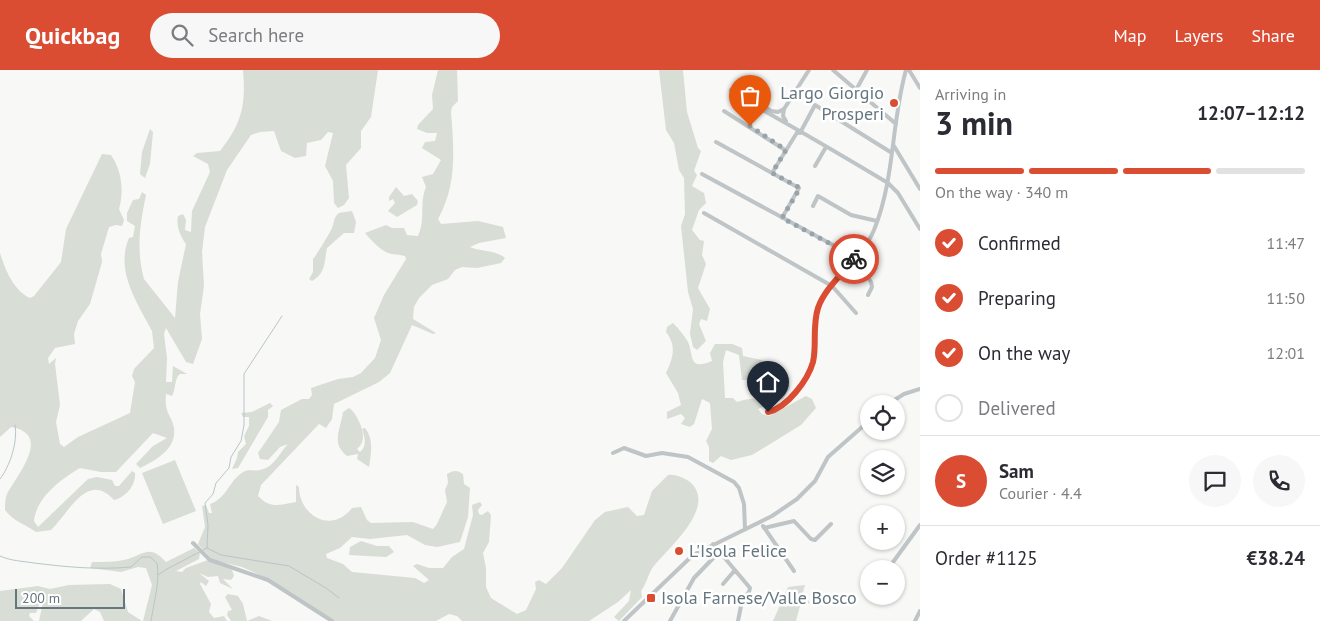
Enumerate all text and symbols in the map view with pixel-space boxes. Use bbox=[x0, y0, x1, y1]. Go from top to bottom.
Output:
search box bbox=[150, 13, 500, 58]
text: Quickbag bbox=[25, 20, 120, 51]
icon: search bbox=[168, 21, 196, 49]
text: Search here bbox=[208, 23, 304, 47]
text: Map bbox=[1114, 24, 1146, 47]
text: Layers bbox=[1174, 24, 1223, 47]
text: Share bbox=[1251, 24, 1295, 47]
pin bbox=[729, 75, 771, 126]
place label: Largo Giorgio Prosperi bbox=[780, 81, 884, 125]
icon: bag bbox=[736, 82, 764, 110]
text: Arriving in bbox=[935, 84, 1006, 104]
marker: Largo Giorgio Prosperi bbox=[888, 97, 900, 109]
text: 12:07–12:12 bbox=[1197, 101, 1305, 125]
text: 3 min bbox=[935, 102, 1013, 144]
text: On the way · 340 m bbox=[935, 182, 1068, 202]
icon: check bbox=[935, 229, 963, 257]
text: Confirmed bbox=[978, 231, 1061, 255]
text: 11:47 bbox=[1267, 233, 1305, 253]
courier bbox=[829, 234, 879, 284]
icon: bike bbox=[840, 245, 868, 273]
icon: check bbox=[935, 284, 963, 312]
text: Preparing bbox=[978, 286, 1056, 310]
text: 11:50 bbox=[1267, 288, 1305, 308]
icon: check bbox=[935, 339, 963, 367]
text: On the way bbox=[978, 341, 1070, 365]
text: 12:01 bbox=[1267, 343, 1305, 363]
pin bbox=[747, 361, 789, 412]
icon: home bbox=[754, 368, 782, 396]
map controls bbox=[860, 395, 905, 605]
button: locate bbox=[860, 395, 905, 440]
text: Delivered bbox=[978, 396, 1056, 420]
button: layers bbox=[860, 450, 905, 495]
button: chat bbox=[1189, 455, 1241, 507]
button: phone bbox=[1253, 455, 1305, 507]
text: Sam bbox=[999, 459, 1034, 483]
text: S bbox=[956, 469, 966, 493]
text: Courier · 4.4 bbox=[999, 483, 1082, 503]
button: + bbox=[860, 505, 905, 550]
place label: L'Isola Felice bbox=[689, 539, 787, 562]
marker: L'Isola Felice bbox=[673, 545, 685, 557]
text: Order #1125 bbox=[935, 546, 1038, 570]
text: €38.24 bbox=[1246, 546, 1305, 570]
button: − bbox=[860, 560, 905, 605]
scale bar bbox=[15, 586, 125, 609]
place label: Isola Farnese/Valle Bosco bbox=[661, 586, 857, 609]
text: 200 m bbox=[22, 589, 60, 607]
marker: Isola Farnese/Valle Bosco bbox=[645, 592, 657, 604]

